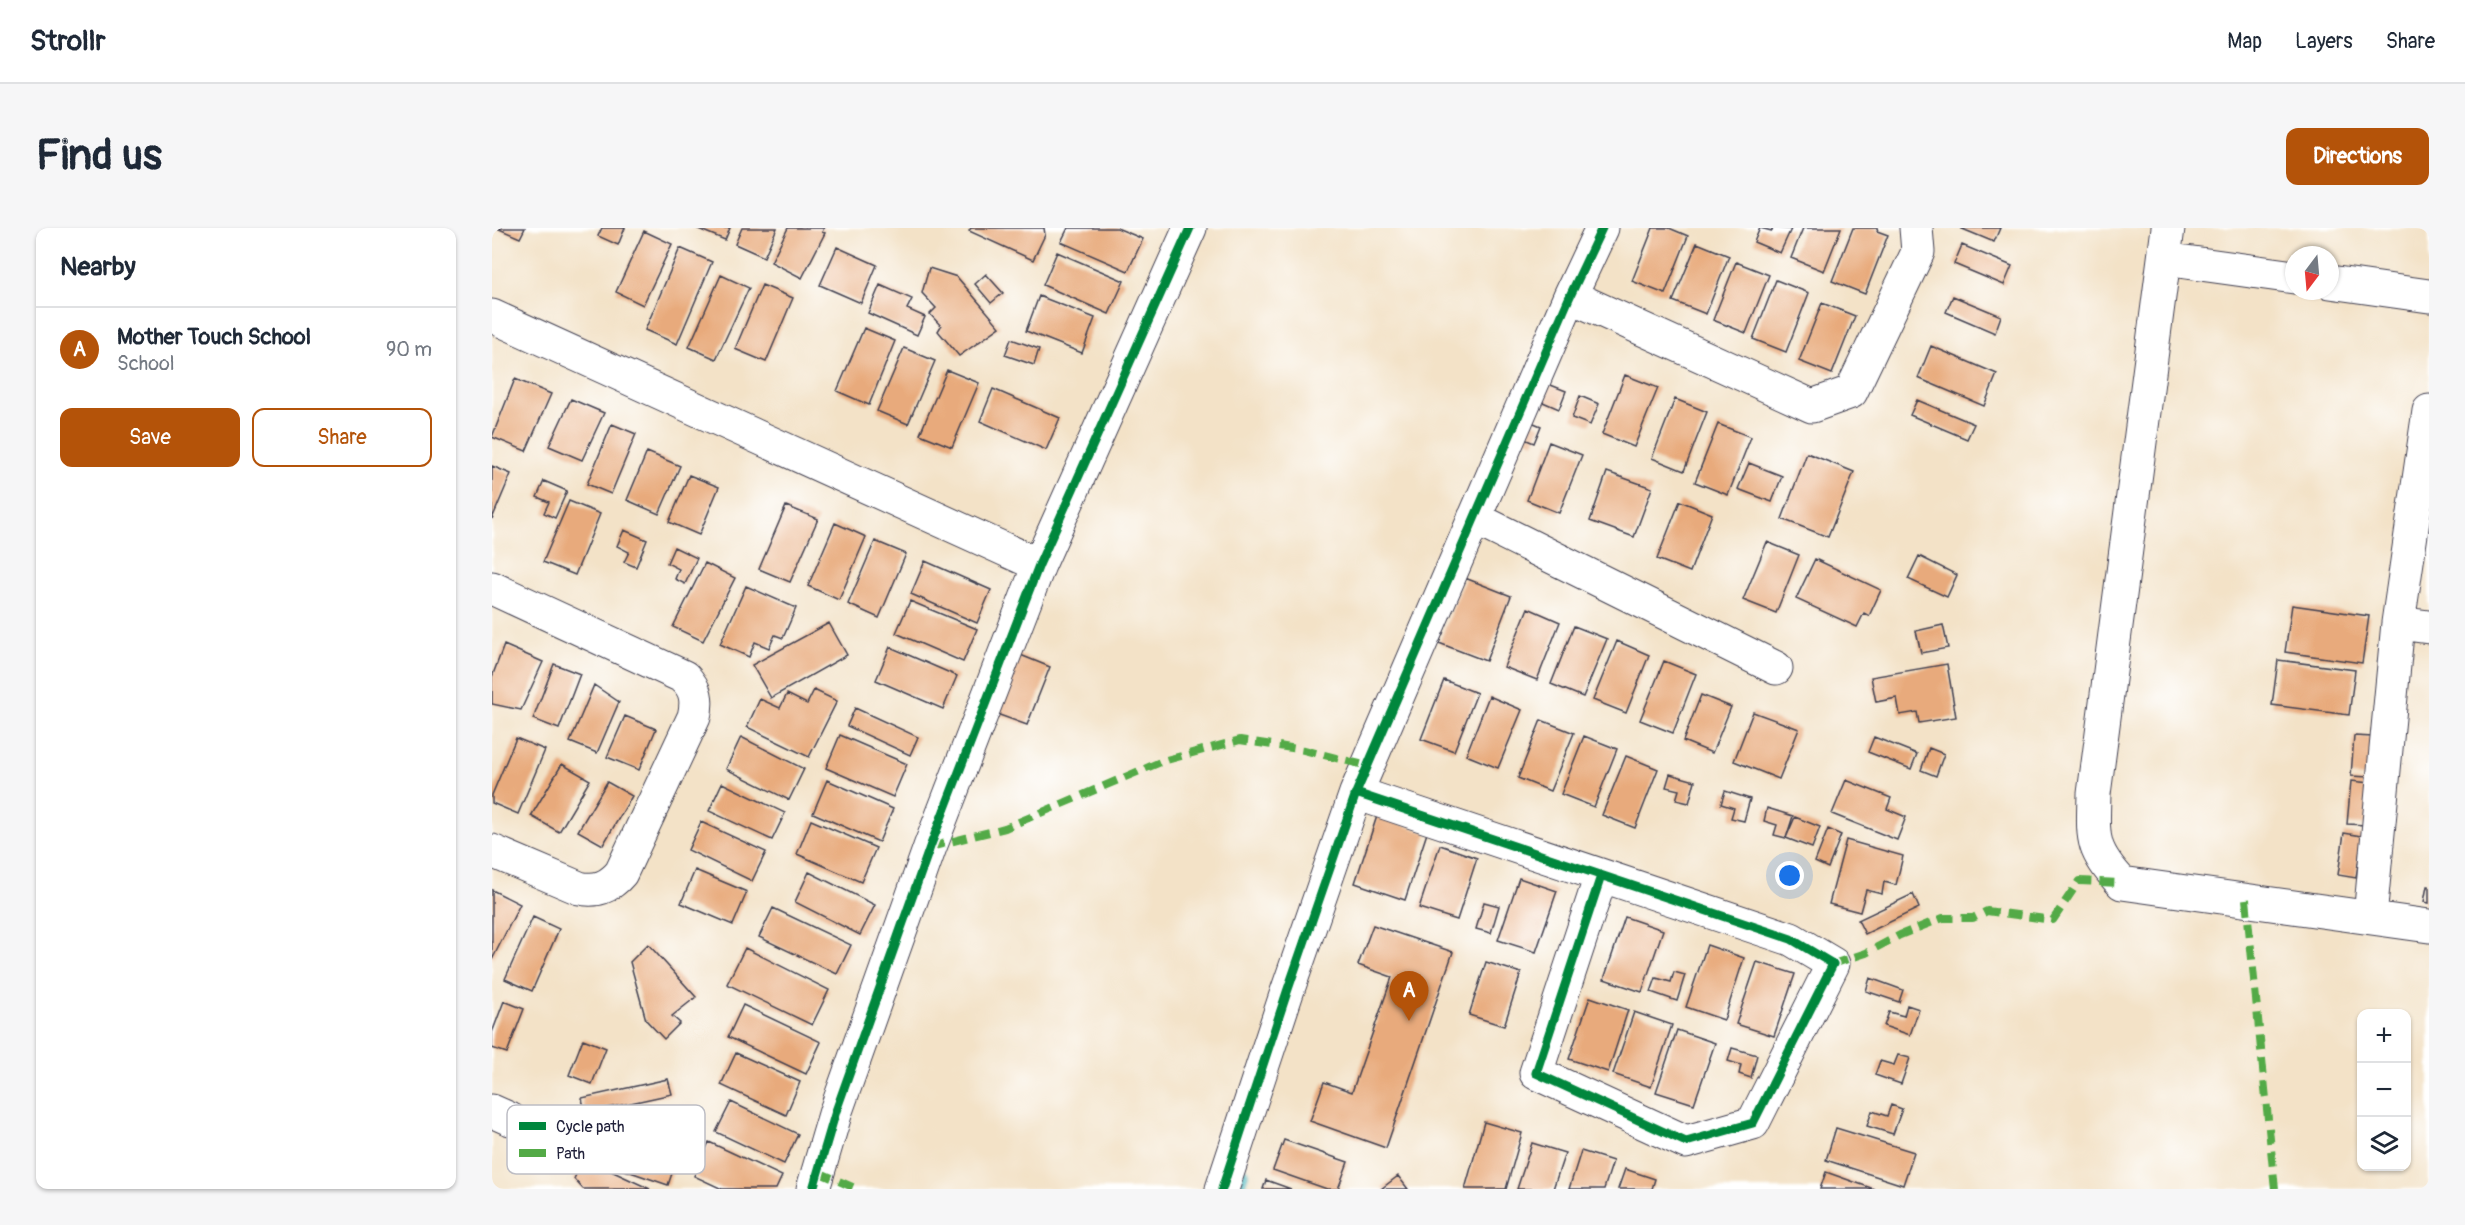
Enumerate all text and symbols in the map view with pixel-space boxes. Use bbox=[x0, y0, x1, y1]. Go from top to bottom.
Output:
text: Strollr bbox=[30, 24, 105, 59]
text: Map bbox=[2227, 28, 2262, 55]
text: Layers bbox=[2295, 28, 2353, 55]
text: Share bbox=[2386, 28, 2435, 55]
button: Directions bbox=[2286, 128, 2429, 185]
text: Find us bbox=[36, 130, 162, 182]
north arrow bbox=[2285, 246, 2339, 300]
text: Nearby bbox=[60, 251, 136, 283]
text: Mother Touch School bbox=[117, 323, 311, 351]
text: A bbox=[73, 337, 86, 362]
text: 90 m bbox=[386, 337, 432, 362]
text: School bbox=[117, 351, 174, 376]
button: Save bbox=[60, 408, 240, 467]
button: Share bbox=[252, 408, 432, 467]
your location bbox=[1775, 861, 1804, 890]
pin: A bbox=[1390, 972, 1428, 1021]
map controls bbox=[2357, 1009, 2411, 1171]
button: + bbox=[2357, 1009, 2411, 1063]
button: − bbox=[2357, 1063, 2411, 1117]
legend bbox=[507, 1105, 705, 1174]
text: Cycle path bbox=[556, 1117, 624, 1137]
button: layers bbox=[2357, 1117, 2411, 1171]
text: Path bbox=[556, 1144, 585, 1164]

